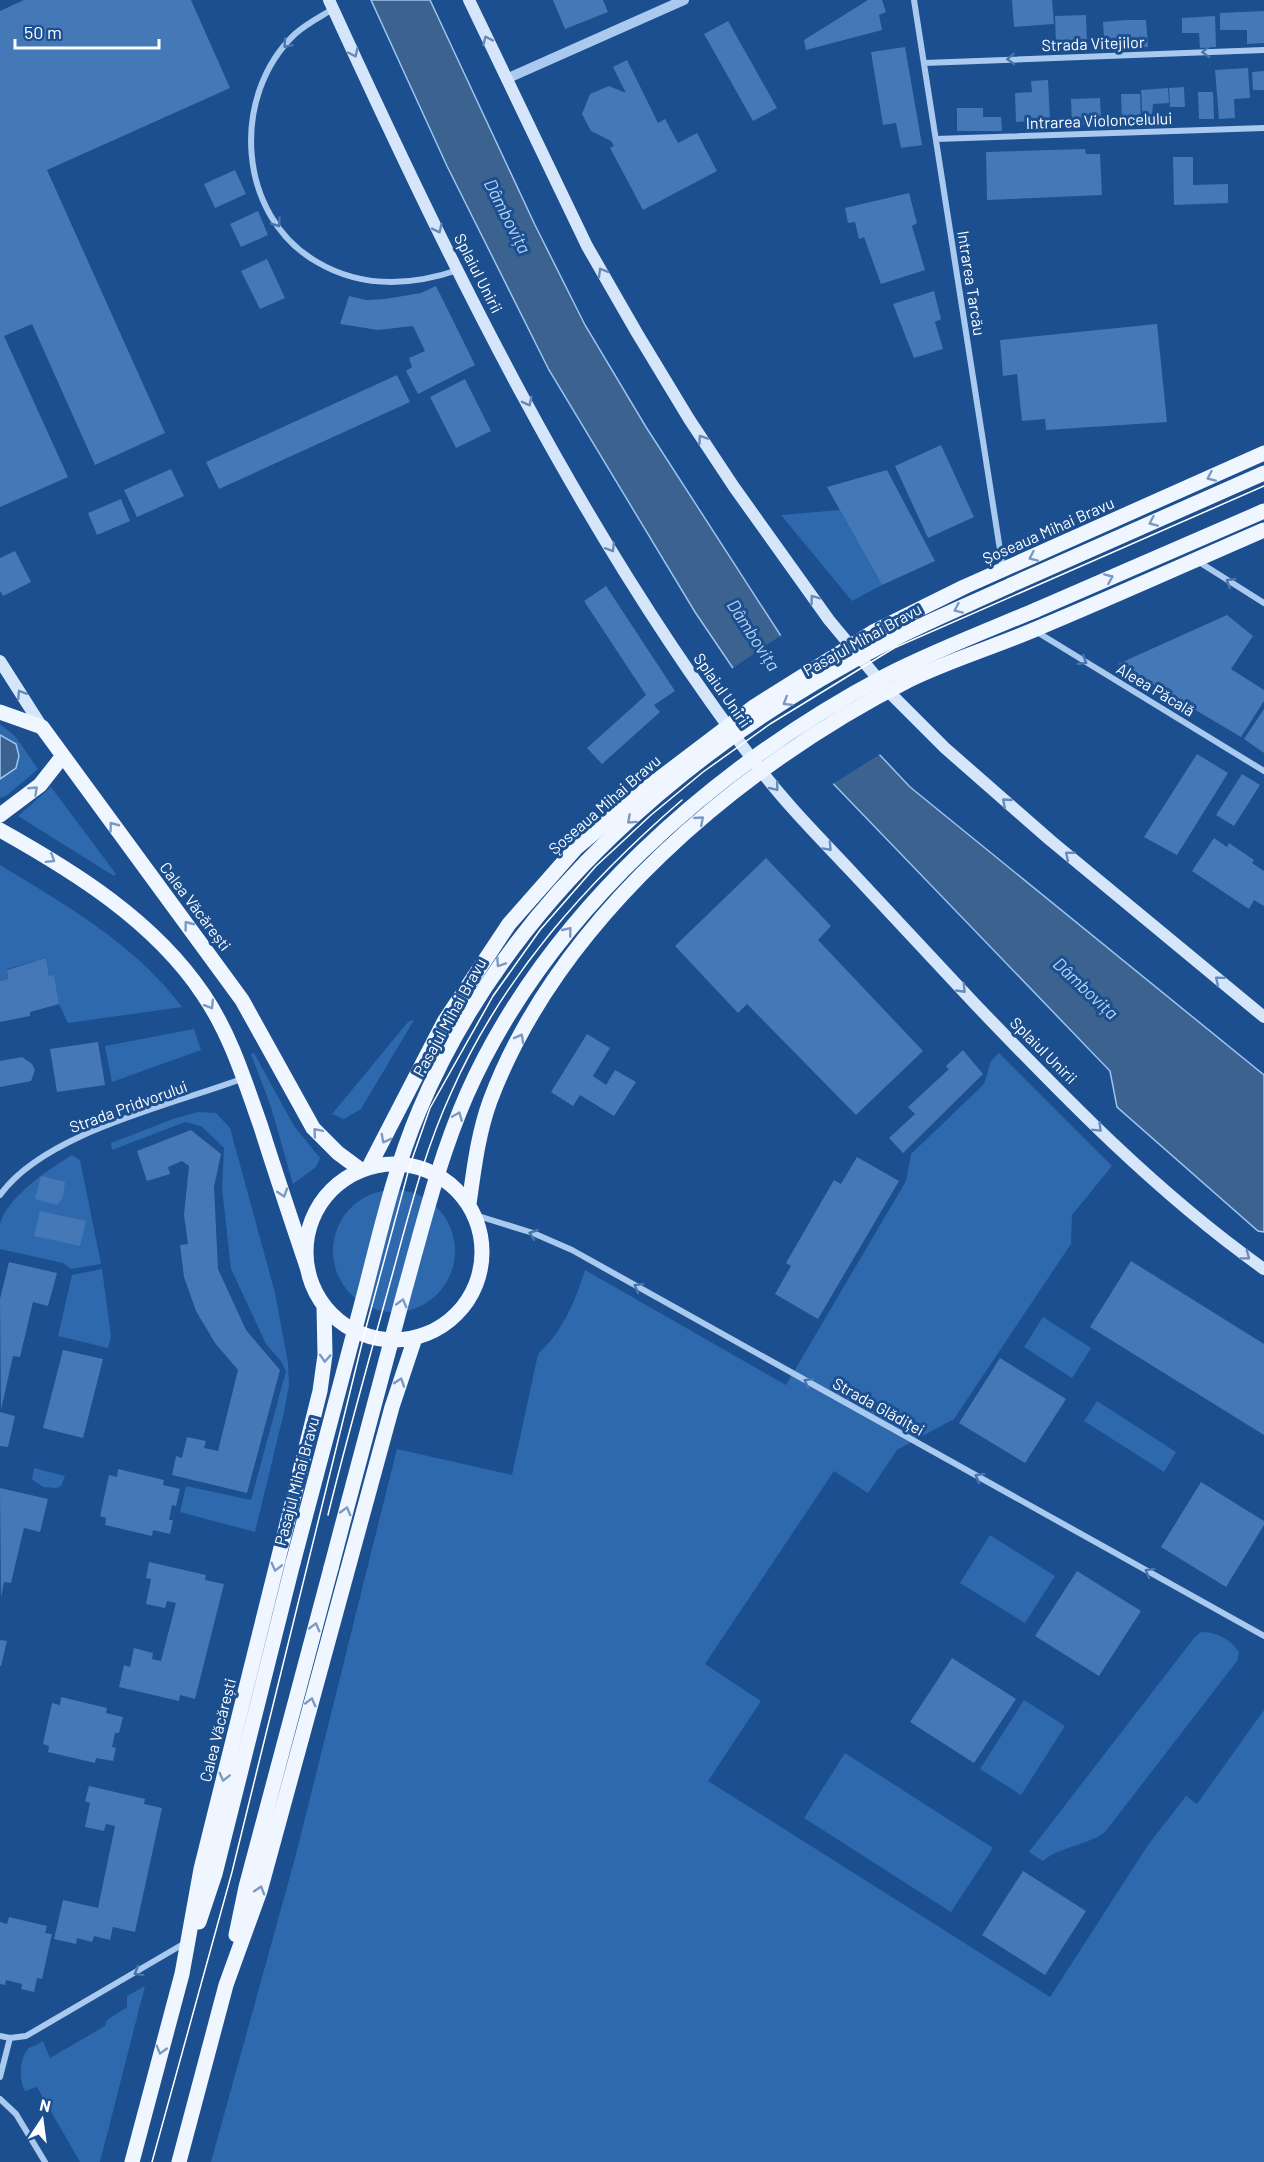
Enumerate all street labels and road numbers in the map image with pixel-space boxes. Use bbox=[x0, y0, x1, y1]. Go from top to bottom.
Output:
street label: Strada Vitejilor bbox=[1041, 32, 1145, 54]
street label: Intrarea Violoncelului bbox=[1025, 108, 1173, 132]
street label: Intrarea Tarcău bbox=[954, 229, 990, 337]
street label: Splaiul Unirii bbox=[451, 230, 507, 316]
street label: Șoseaua Mihai Bravu bbox=[979, 492, 1117, 568]
street label: Pasajul Mihai Bravu bbox=[799, 599, 925, 679]
street label: Splaiul Unirii bbox=[690, 649, 756, 731]
street label: Aleea Păcală bbox=[1114, 658, 1198, 720]
street label: Șoseaua Mihai Bravu bbox=[544, 750, 664, 858]
street label: Calea Văcărești bbox=[156, 858, 236, 954]
street label: Pasajul Mihai Bravu bbox=[409, 954, 489, 1080]
street label: Splaiul Unirii bbox=[1007, 1013, 1081, 1087]
street label: Strada Pridvorului bbox=[66, 1076, 190, 1136]
street label: Strada Glădiței bbox=[830, 1373, 928, 1439]
street label: Pasajul Mihai Bravu bbox=[270, 1415, 322, 1547]
street label: Calea Văcărești bbox=[195, 1676, 239, 1784]

